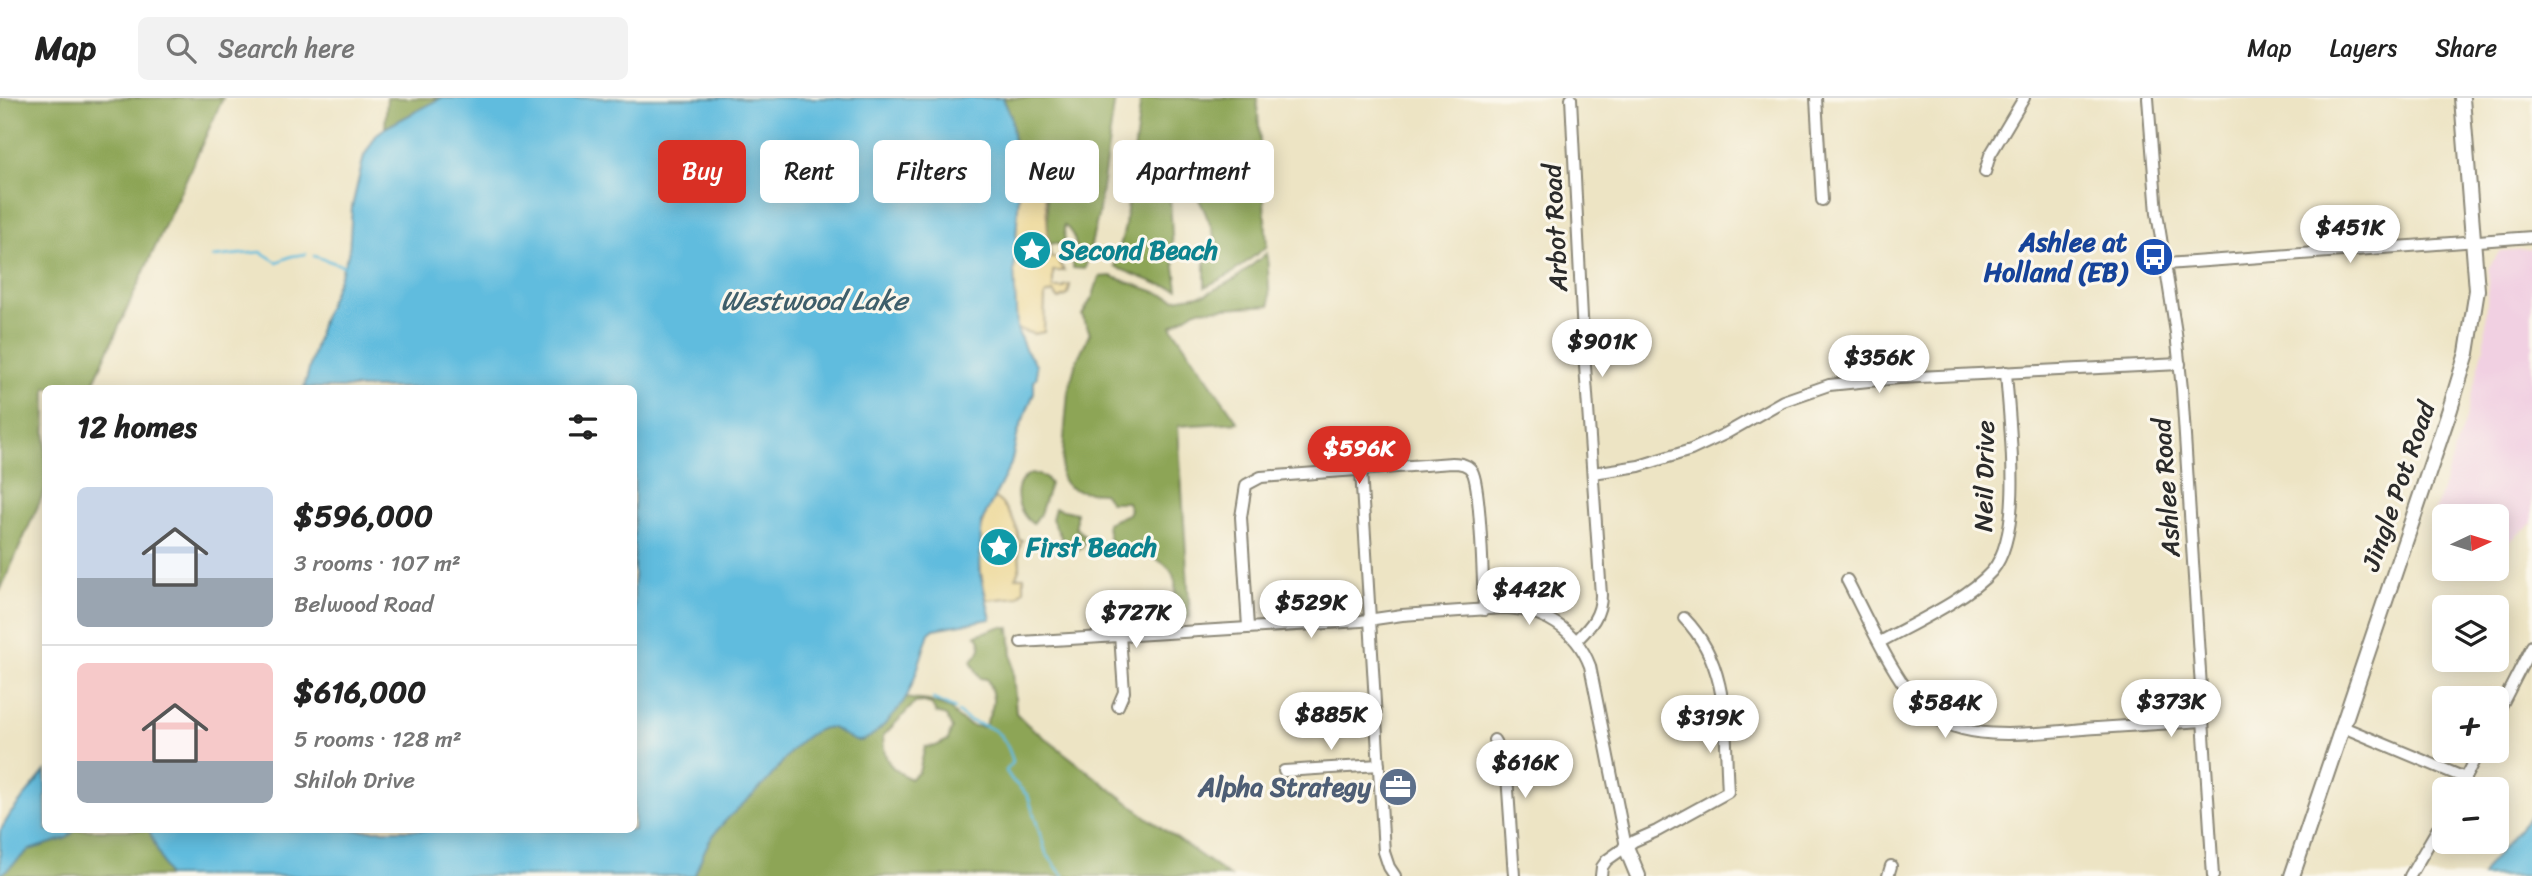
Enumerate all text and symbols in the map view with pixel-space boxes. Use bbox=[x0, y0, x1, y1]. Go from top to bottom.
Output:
search box bbox=[138, 17, 628, 80]
text: Map bbox=[35, 19, 96, 77]
text: Search here bbox=[218, 25, 355, 71]
text: Map bbox=[2247, 27, 2292, 69]
text: Layers bbox=[2330, 27, 2397, 69]
text: Share bbox=[2435, 27, 2497, 69]
icon: search bbox=[162, 29, 200, 67]
chip: Buy bbox=[658, 140, 746, 203]
chip: Rent bbox=[760, 140, 859, 203]
chip: Filters bbox=[873, 140, 991, 203]
chip: New bbox=[1005, 140, 1099, 203]
chip: Apartment bbox=[1113, 140, 1274, 203]
street label: Arbot Road bbox=[1529, 161, 1581, 294]
pin: $451K bbox=[2301, 206, 2399, 265]
text: $451K bbox=[2316, 207, 2384, 248]
place label: Ashlee at Holland (EB) bbox=[1984, 219, 2129, 295]
place label: Second Beach bbox=[1058, 227, 1218, 273]
place icon: Second Beach bbox=[1011, 229, 1053, 271]
bus stop icon: Ashlee at Holland (EB) bbox=[2133, 236, 2175, 278]
water label: Westwood Lake bbox=[721, 276, 910, 325]
pin: $901K bbox=[1553, 320, 1651, 379]
text: $901K bbox=[1568, 321, 1636, 362]
pin: $356K bbox=[1830, 336, 1928, 395]
text: $356K bbox=[1844, 337, 1914, 378]
street label: Jingle Pot Road bbox=[2347, 393, 2449, 578]
text: 12 homes bbox=[77, 400, 197, 454]
icon: filters bbox=[564, 408, 602, 446]
street label: Ashlee Road bbox=[2138, 415, 2194, 560]
street label: Neil Drive bbox=[1960, 420, 2008, 532]
pin: $596K bbox=[1310, 426, 1408, 486]
text: $596K bbox=[1324, 428, 1394, 469]
text: $596,000 bbox=[294, 489, 433, 543]
north arrow bbox=[2432, 504, 2510, 581]
map controls bbox=[2432, 504, 2509, 854]
icon: home bbox=[133, 515, 217, 599]
place label: First Beach bbox=[1025, 524, 1157, 570]
place icon: First Beach bbox=[978, 526, 1020, 568]
text: 3 rooms · 107 m² bbox=[294, 543, 461, 584]
pin: $442K bbox=[1480, 568, 1578, 627]
text: $442K bbox=[1493, 569, 1565, 610]
pin: $529K bbox=[1262, 580, 1360, 640]
text: $529K bbox=[1276, 582, 1346, 623]
text: Belwood Road bbox=[294, 584, 433, 625]
pin: $727K bbox=[1087, 590, 1185, 650]
text: $727K bbox=[1102, 592, 1171, 633]
button: layers bbox=[2432, 595, 2509, 672]
text: $616,000 bbox=[294, 665, 426, 719]
pin: $584K bbox=[1896, 680, 1994, 740]
pin: $373K bbox=[2122, 680, 2220, 739]
text: $373K bbox=[2137, 681, 2205, 722]
text: $584K bbox=[1909, 682, 1981, 723]
button: + bbox=[2432, 686, 2509, 763]
icon: home bbox=[133, 691, 217, 775]
pin: $885K bbox=[1282, 692, 1380, 752]
text: $885K bbox=[1295, 694, 1367, 735]
pin: $319K bbox=[1661, 696, 1759, 755]
text: $319K bbox=[1677, 697, 1743, 738]
text: 5 rooms · 128 m² bbox=[294, 719, 462, 760]
pin: $616K bbox=[1476, 740, 1574, 800]
text: $616K bbox=[1492, 742, 1558, 783]
text: Shiloh Drive bbox=[294, 760, 415, 801]
place label: Alpha Strategy bbox=[1197, 764, 1372, 810]
office icon: Alpha Strategy bbox=[1377, 766, 1419, 808]
button: − bbox=[2432, 777, 2509, 854]

